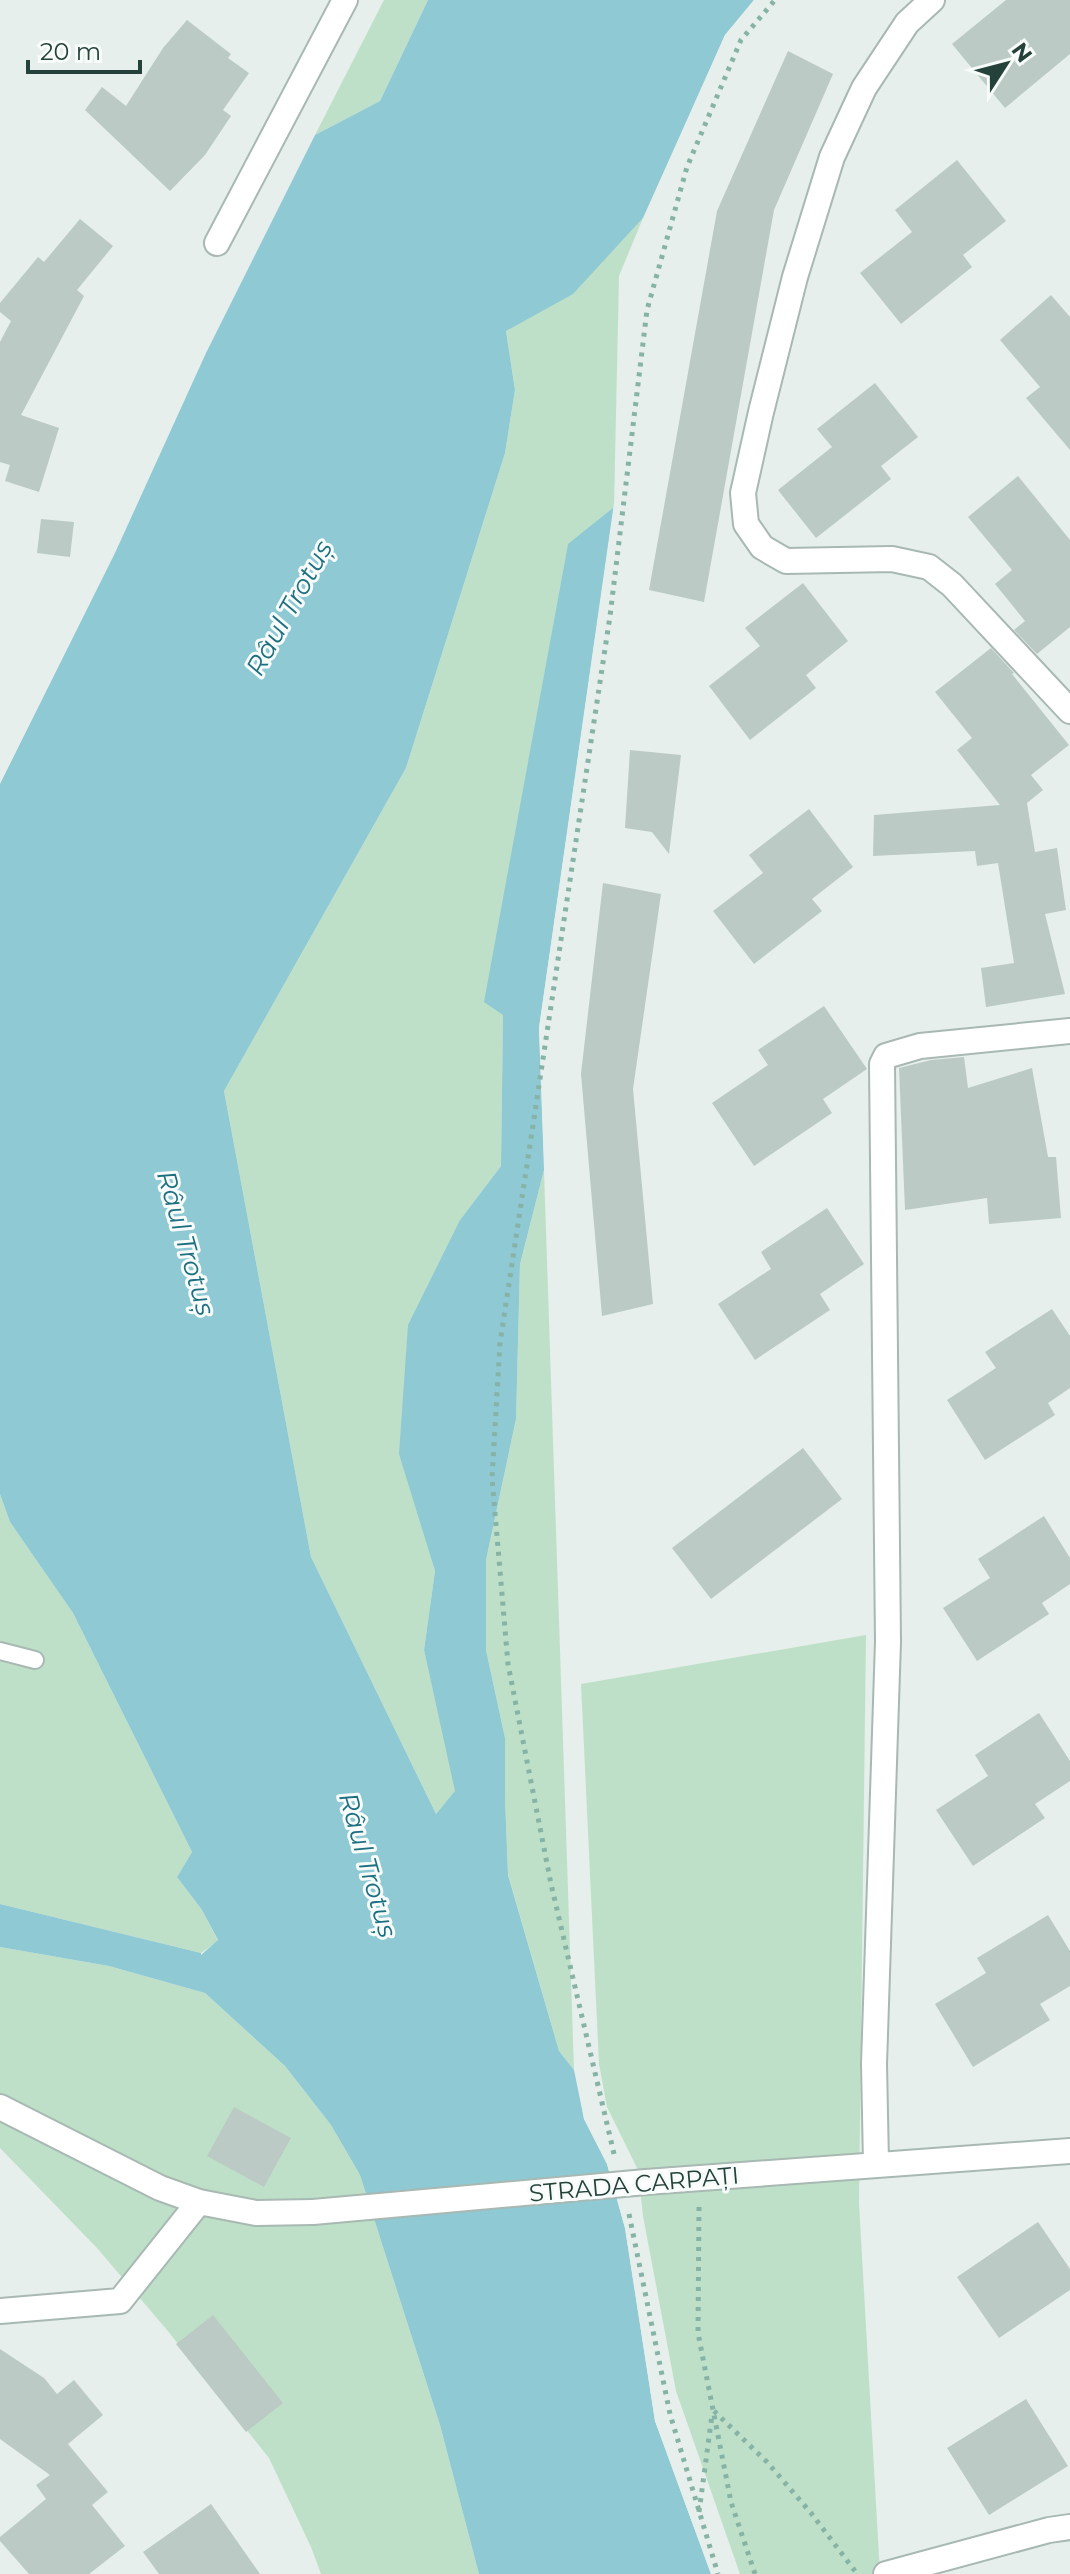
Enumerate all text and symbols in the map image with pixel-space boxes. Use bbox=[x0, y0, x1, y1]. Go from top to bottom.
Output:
scale bar bbox=[28, 24, 140, 74]
north arrow bbox=[966, 24, 1046, 104]
text: 20 m bbox=[40, 37, 101, 66]
text: N bbox=[1006, 37, 1038, 68]
water label: Râul Trotuș bbox=[239, 535, 339, 681]
water label: Râul Trotuș bbox=[150, 1167, 222, 1320]
water label: Râul Trotuș bbox=[332, 1789, 404, 1942]
street label: STRADA CARPAȚI bbox=[528, 2160, 740, 2208]

